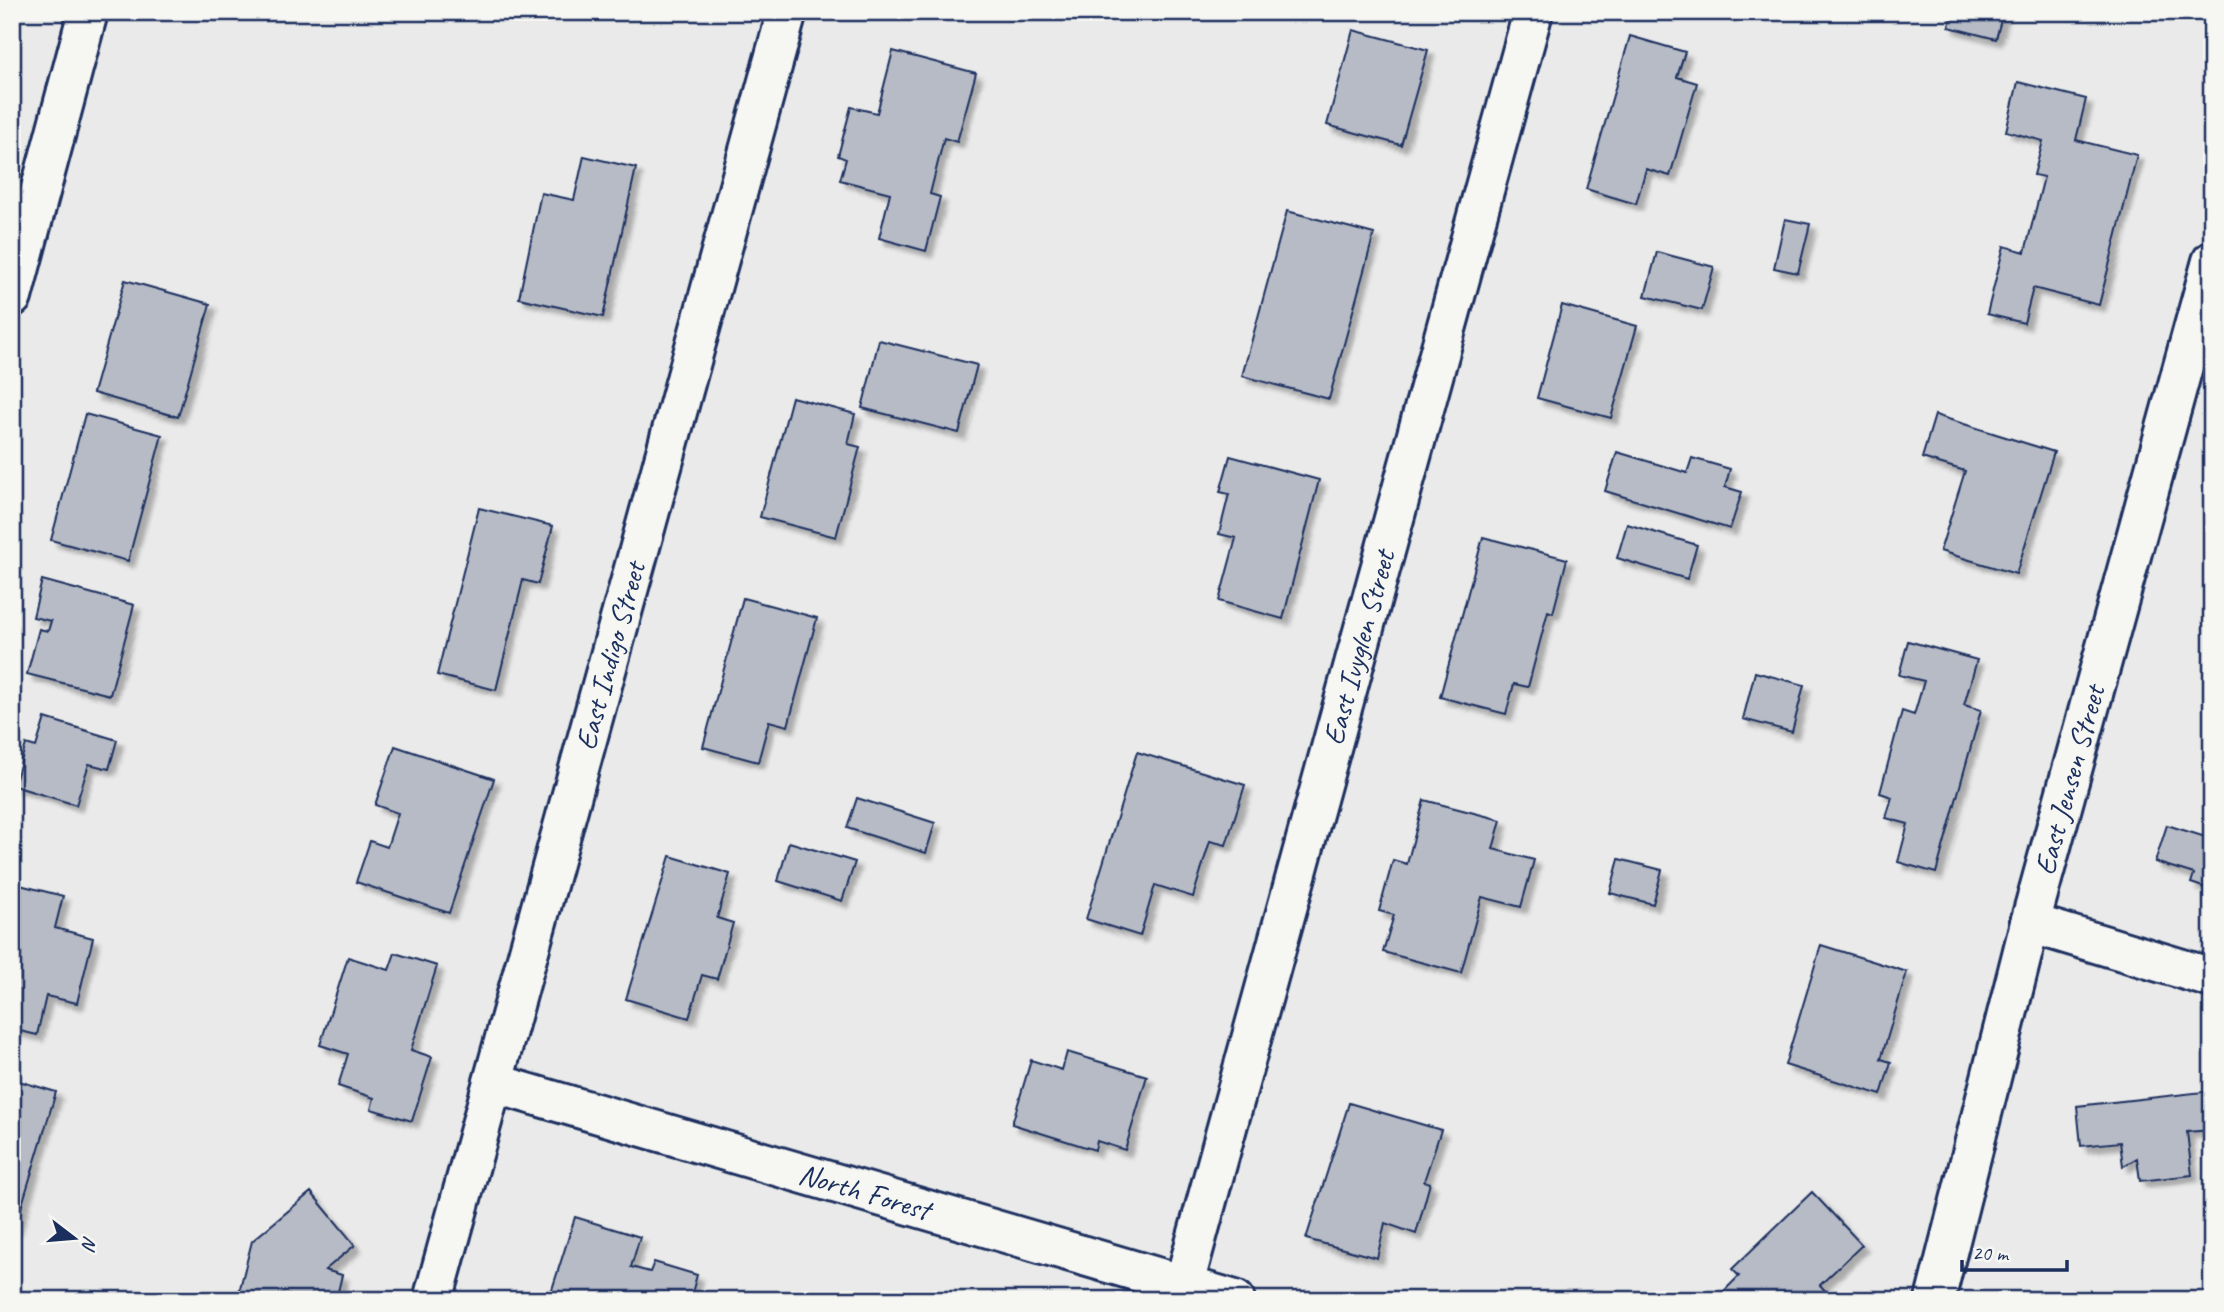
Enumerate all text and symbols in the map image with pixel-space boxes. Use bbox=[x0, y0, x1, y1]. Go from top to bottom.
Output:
street label: East Ivyglen Street bbox=[1314, 543, 1404, 749]
street label: East Indigo Street bbox=[566, 555, 655, 754]
street label: East Jensen Street bbox=[2025, 678, 2114, 879]
street label: North Forest bbox=[794, 1154, 938, 1230]
north arrow bbox=[38, 1204, 108, 1274]
scale bar bbox=[1962, 1228, 2066, 1272]
text: N bbox=[75, 1233, 103, 1254]
text: 20 m bbox=[1972, 1240, 2010, 1266]

